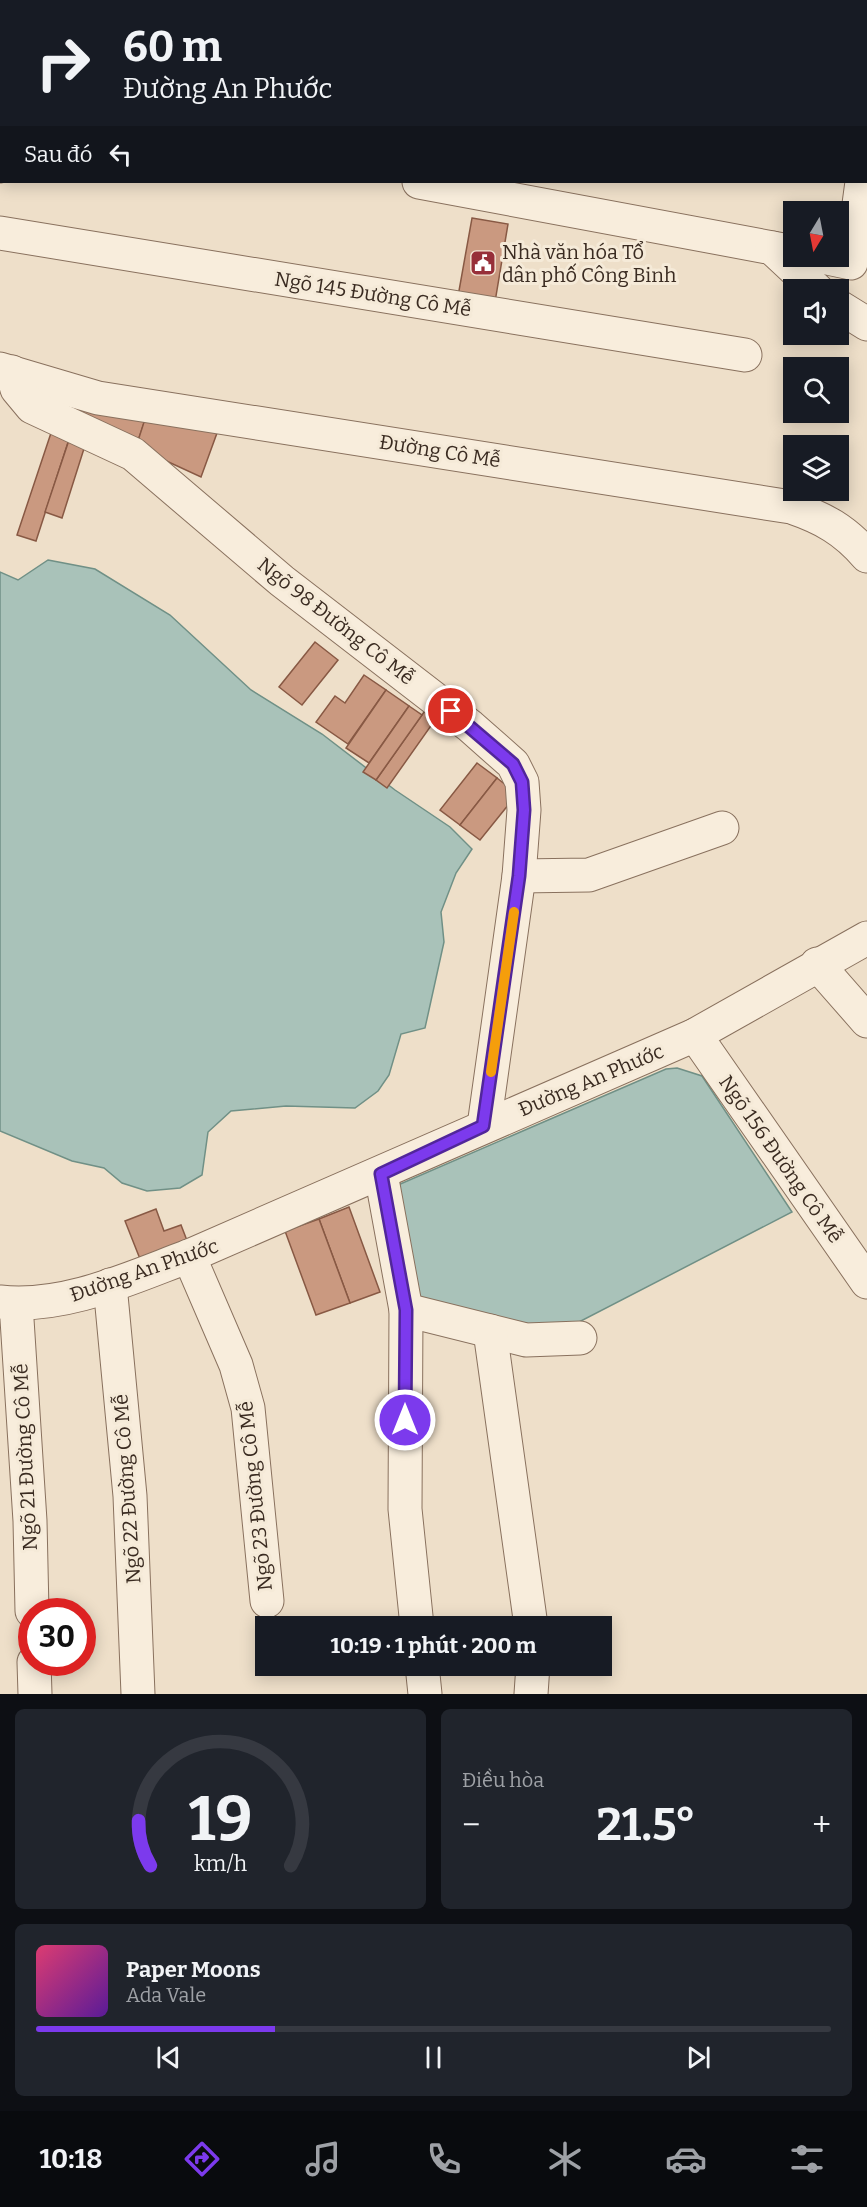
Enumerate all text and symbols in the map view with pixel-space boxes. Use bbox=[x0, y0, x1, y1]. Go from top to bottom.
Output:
text: 60 m bbox=[123, 22, 222, 72]
icon: right bbox=[24, 24, 102, 102]
text: Đường An Phước bbox=[123, 73, 332, 105]
icon: left bbox=[104, 138, 137, 171]
text: Sau đó bbox=[24, 141, 92, 168]
north arrow bbox=[783, 201, 849, 267]
map controls bbox=[783, 201, 849, 501]
place label: Nhà văn hóa Tổ dân phố Công Binh bbox=[502, 240, 677, 287]
public building icon: Nhà văn hóa Tổ dân phố Công Binh bbox=[468, 248, 498, 278]
street label: Ngõ 145 Đường Cô Mễ bbox=[273, 267, 473, 321]
button: sound bbox=[783, 279, 849, 345]
button: search bbox=[783, 357, 849, 423]
street label: Đường Cô Mễ bbox=[378, 430, 502, 472]
button: layers bbox=[783, 435, 849, 501]
street label: Ngõ 98 Đường Cô Mễ bbox=[253, 552, 419, 690]
pin bbox=[425, 685, 476, 736]
icon: arrive bbox=[434, 694, 467, 727]
street label: Đường An Phước bbox=[515, 1039, 667, 1121]
street label: Ngõ 156 Đường Cô Mễ bbox=[714, 1071, 848, 1247]
street label: Đường An Phước bbox=[67, 1233, 221, 1307]
street label: Ngõ 21 Đường Cô Mễ bbox=[8, 1363, 42, 1551]
position arrow bbox=[373, 1388, 437, 1452]
street label: Ngõ 22 Đường Cô Mễ bbox=[108, 1393, 146, 1585]
street label: Ngõ 23 Đường Cô Mễ bbox=[233, 1400, 277, 1592]
speed limit sign: 30 bbox=[18, 1598, 96, 1676]
text: 10:19 · 1 phút · 200 m bbox=[331, 1632, 536, 1659]
text: Điều hòa bbox=[462, 1768, 544, 1792]
text: 19 bbox=[189, 1782, 252, 1857]
text: 21.5° bbox=[596, 1798, 696, 1852]
text: − bbox=[462, 1805, 480, 1845]
text: + bbox=[812, 1805, 831, 1845]
text: km/h bbox=[194, 1851, 247, 1877]
text: Paper Moons bbox=[126, 1956, 261, 1983]
text: Ada Vale bbox=[126, 1983, 206, 2007]
icon: previous bbox=[152, 2041, 185, 2074]
icon: pause bbox=[417, 2041, 450, 2074]
icon: next bbox=[682, 2041, 715, 2074]
icon: directions bbox=[181, 2138, 223, 2180]
icon: music bbox=[302, 2138, 344, 2180]
icon: phone bbox=[423, 2138, 465, 2180]
icon: climate bbox=[544, 2138, 586, 2180]
icon: car bbox=[665, 2138, 707, 2180]
icon: filters bbox=[786, 2138, 828, 2180]
text: 10:18 bbox=[39, 2143, 102, 2175]

